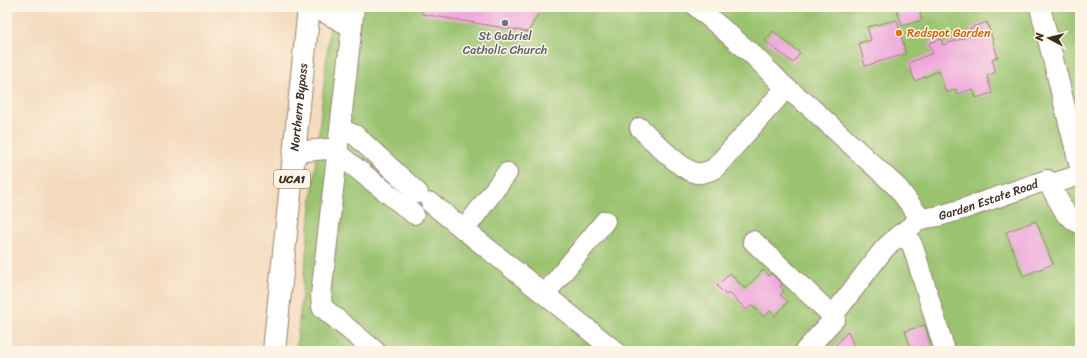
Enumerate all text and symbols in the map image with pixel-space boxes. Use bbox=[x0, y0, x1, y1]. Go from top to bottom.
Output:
marker: St Gabriel Catholic Church bbox=[500, 18, 510, 28]
north arrow bbox=[1029, 18, 1069, 58]
place label: Redspot Garden bbox=[907, 22, 991, 44]
place label: St Gabriel Catholic Church bbox=[463, 25, 547, 61]
marker: Redspot Garden bbox=[894, 28, 904, 38]
text: N bbox=[1030, 32, 1050, 43]
street label: Northern Bypass bbox=[283, 62, 314, 152]
road number: UCA1 bbox=[274, 170, 310, 188]
street label: Garden Estate Road bbox=[936, 172, 1043, 227]

